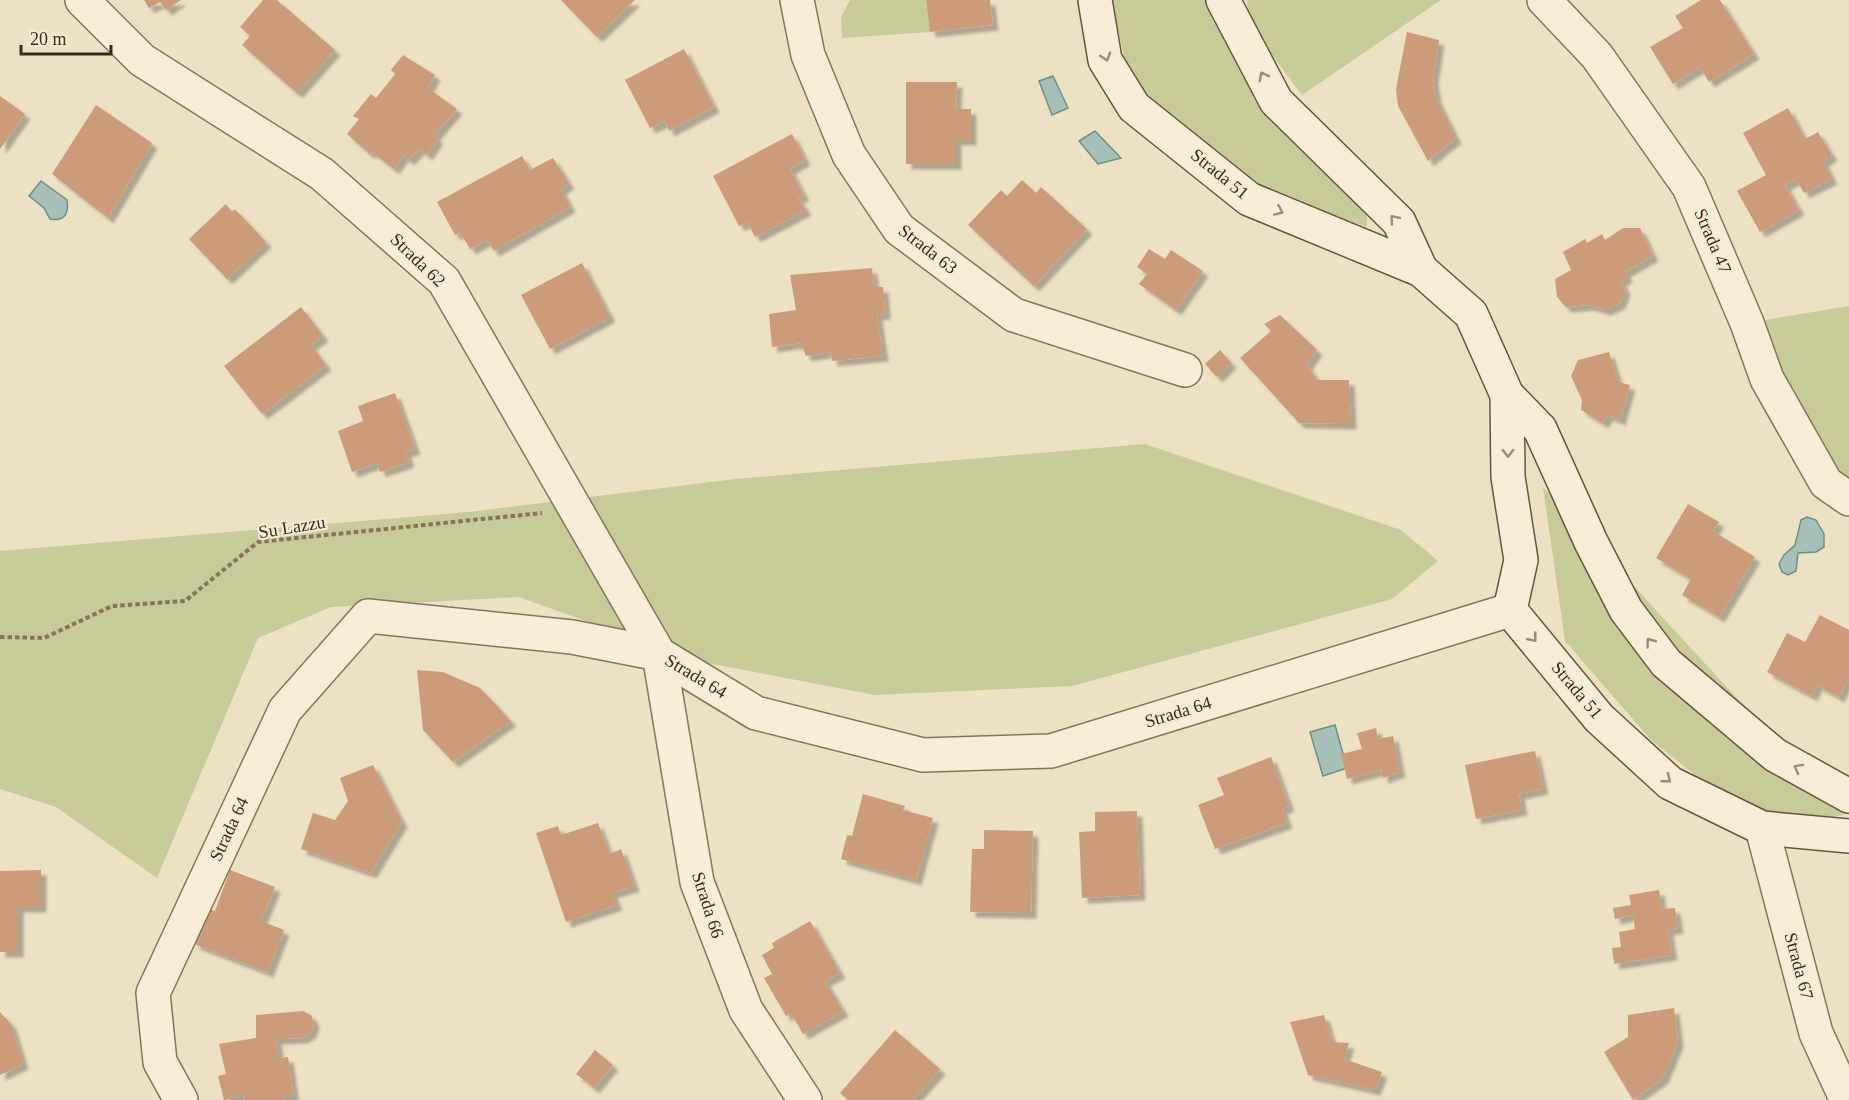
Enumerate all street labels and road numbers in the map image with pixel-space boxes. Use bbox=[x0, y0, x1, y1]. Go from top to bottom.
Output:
street label: Strada 51 bbox=[1187, 145, 1253, 203]
street label: Strada 47 bbox=[1690, 206, 1736, 276]
street label: Strada 63 bbox=[895, 220, 961, 278]
street label: Strada 62 bbox=[386, 229, 450, 291]
street label: Su Lazzu bbox=[257, 512, 327, 542]
street label: Strada 64 bbox=[661, 650, 731, 702]
street label: Strada 51 bbox=[1547, 657, 1607, 723]
street label: Strada 64 bbox=[1142, 692, 1214, 732]
street label: Strada 64 bbox=[205, 794, 253, 864]
street label: Strada 66 bbox=[688, 869, 728, 941]
street label: Strada 67 bbox=[1780, 930, 1818, 1002]

